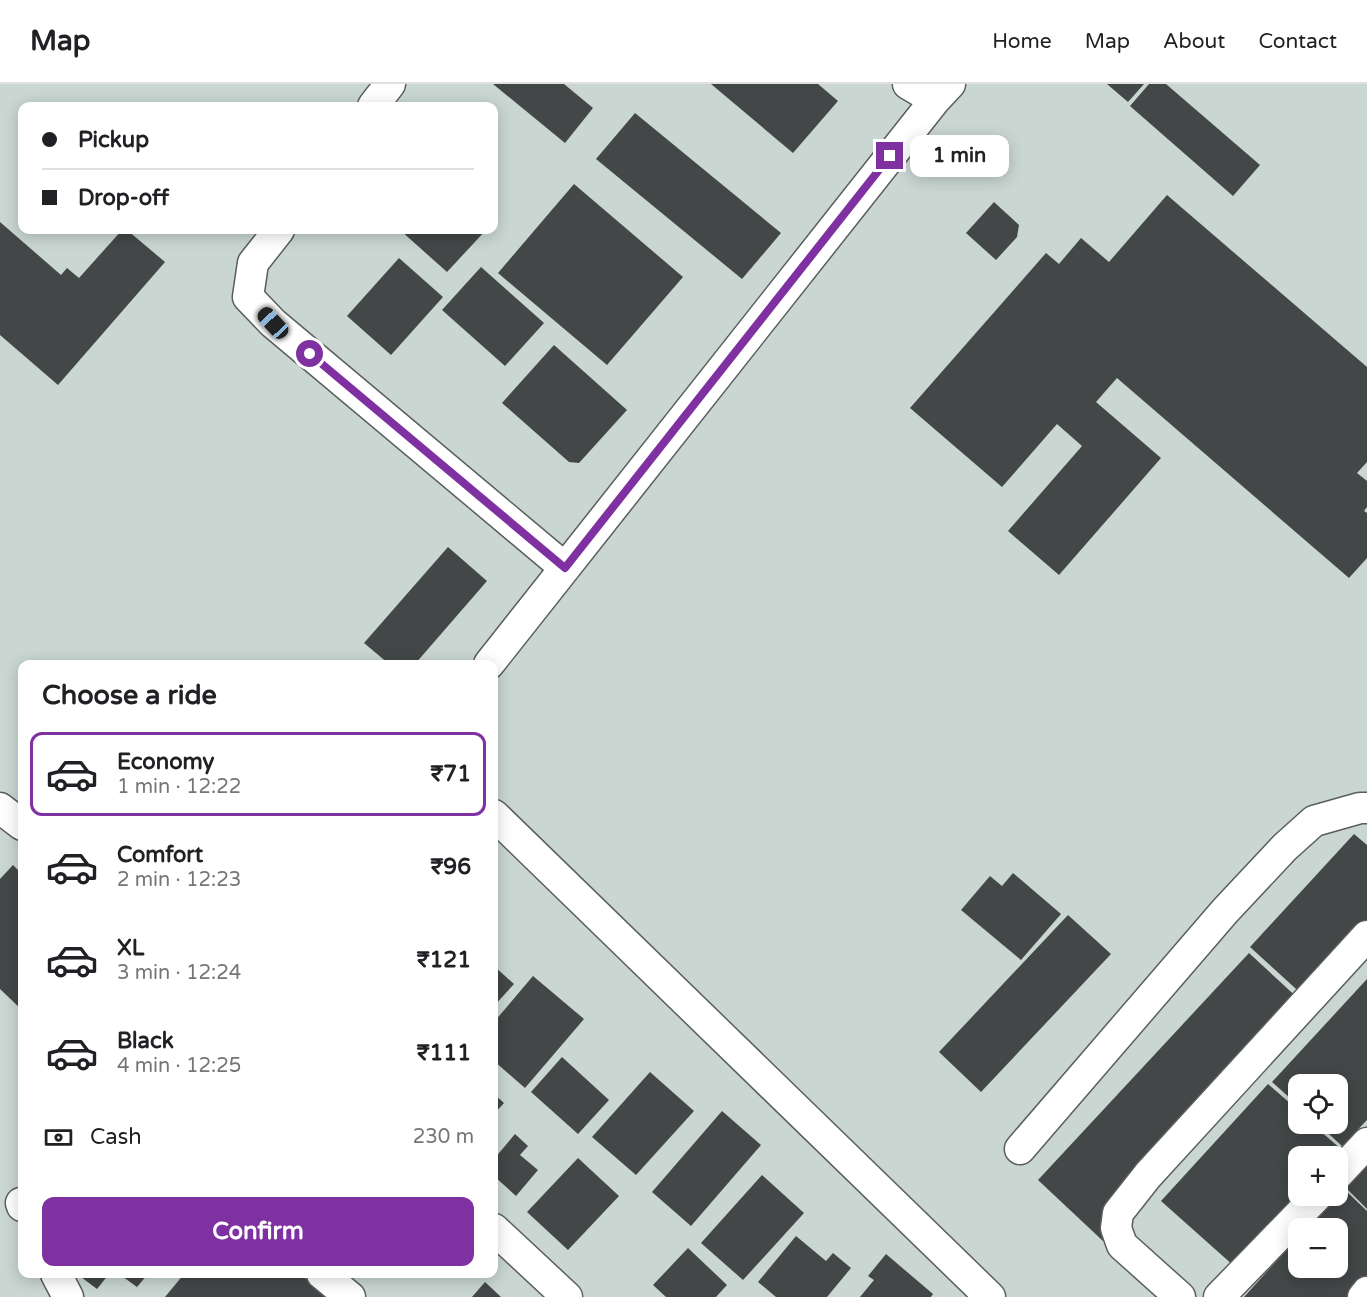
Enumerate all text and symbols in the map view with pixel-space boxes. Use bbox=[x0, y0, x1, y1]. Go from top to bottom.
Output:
text: Map bbox=[30, 24, 90, 58]
text: Home bbox=[992, 29, 1052, 54]
text: Map bbox=[1085, 29, 1130, 54]
text: About bbox=[1163, 29, 1225, 54]
text: Contact bbox=[1258, 29, 1337, 54]
text: Pickup bbox=[78, 127, 149, 153]
callout: 1 min bbox=[911, 135, 1010, 177]
route end bbox=[876, 142, 903, 169]
text: 1 min bbox=[933, 144, 986, 168]
text: Drop-off bbox=[78, 185, 169, 211]
car bbox=[254, 304, 292, 342]
route start bbox=[296, 340, 323, 367]
text: Choose a ride bbox=[42, 679, 217, 712]
icon: car bbox=[45, 747, 99, 801]
text: Economy bbox=[117, 749, 214, 775]
text: ₹71 bbox=[430, 761, 471, 787]
text: 1 min · 12:22 bbox=[117, 775, 241, 799]
icon: car bbox=[45, 840, 99, 894]
text: Comfort bbox=[117, 842, 203, 868]
text: ₹96 bbox=[430, 854, 471, 880]
text: 2 min · 12:23 bbox=[117, 868, 241, 892]
icon: car bbox=[45, 933, 99, 987]
text: XL bbox=[117, 935, 144, 961]
text: ₹121 bbox=[417, 947, 471, 973]
text: 3 min · 12:24 bbox=[117, 961, 241, 985]
icon: car bbox=[45, 1026, 99, 1080]
text: Black bbox=[117, 1028, 174, 1054]
text: ₹111 bbox=[417, 1040, 471, 1066]
text: 4 min · 12:25 bbox=[117, 1054, 241, 1078]
map controls bbox=[1288, 1074, 1348, 1278]
button: locate bbox=[1288, 1074, 1348, 1134]
icon: cash bbox=[42, 1121, 75, 1154]
text: Cash bbox=[90, 1124, 142, 1150]
text: 230 m bbox=[413, 1125, 474, 1149]
button: + bbox=[1288, 1146, 1348, 1206]
button: Confirm bbox=[42, 1197, 474, 1266]
button: − bbox=[1288, 1218, 1348, 1278]

